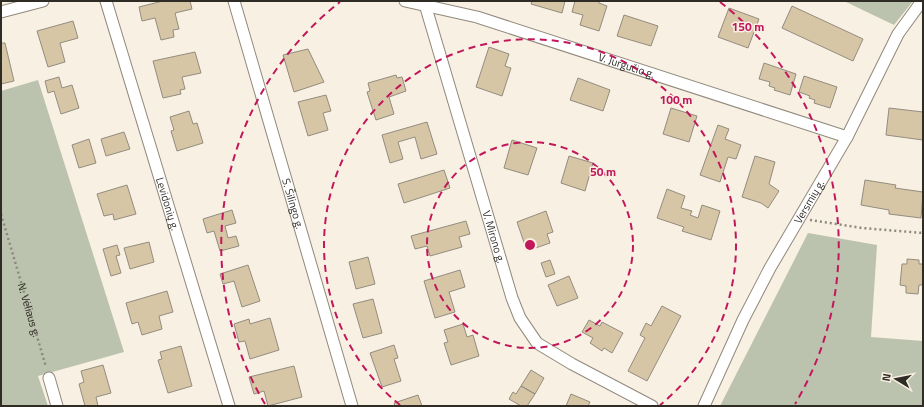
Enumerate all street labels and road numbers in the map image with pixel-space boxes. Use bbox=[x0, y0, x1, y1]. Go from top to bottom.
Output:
street label: V. Jurgučio g. bbox=[596, 49, 657, 82]
street label: Levidonių g. bbox=[152, 175, 183, 232]
street label: S. Šilingo g. bbox=[278, 176, 308, 231]
street label: Versmių g. bbox=[790, 177, 828, 227]
street label: V. Mirono g. bbox=[479, 209, 509, 265]
street label: N. Vėliaus g. bbox=[14, 281, 45, 339]

